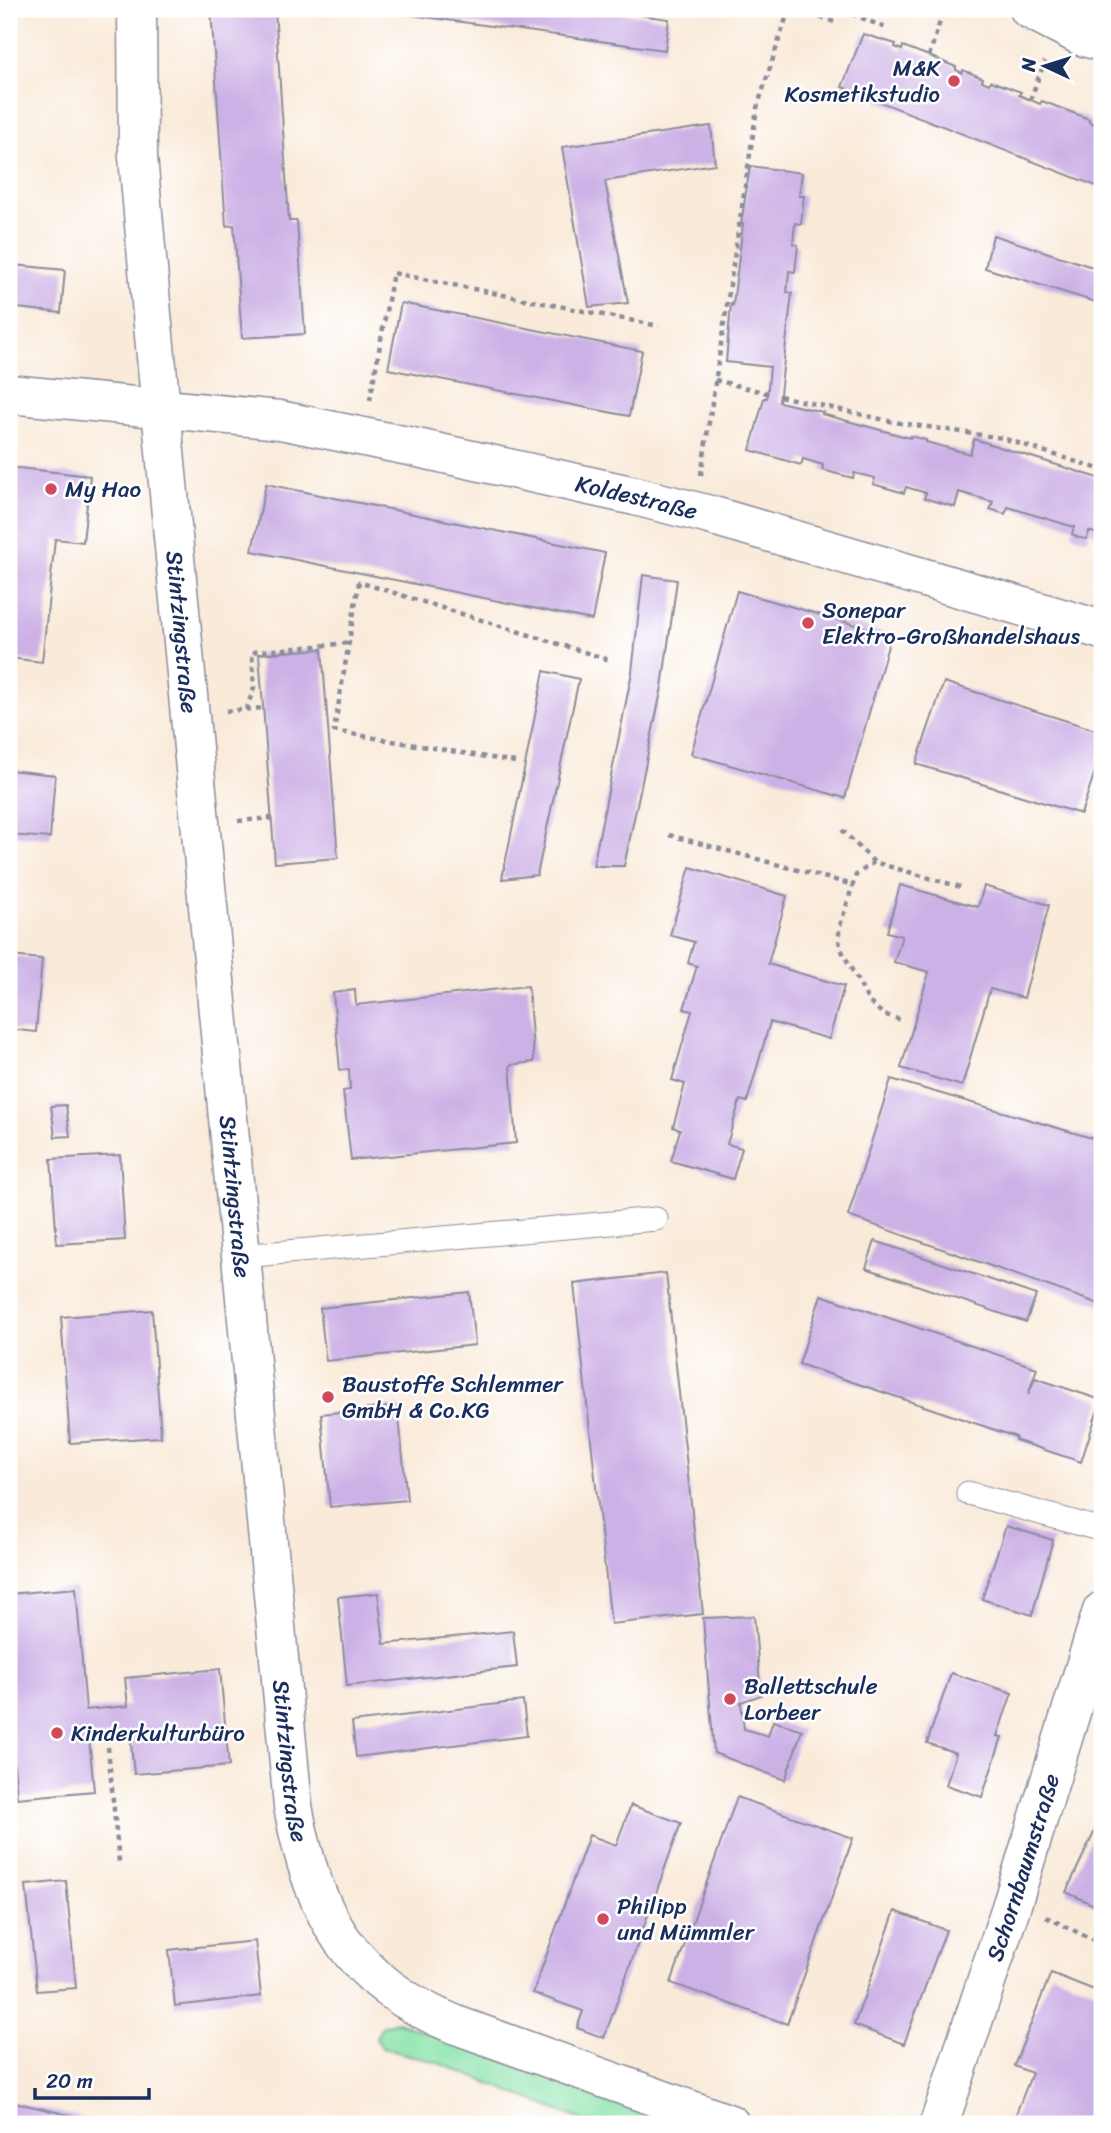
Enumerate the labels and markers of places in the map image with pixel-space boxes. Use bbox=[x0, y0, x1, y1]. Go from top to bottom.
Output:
place label: M&K Kosmetikstudio bbox=[784, 48, 941, 115]
marker: M&K Kosmetikstudio bbox=[946, 73, 962, 89]
place label: My Hao bbox=[65, 469, 142, 510]
marker: My Hao bbox=[43, 481, 59, 497]
place label: Sonepar Elektro-Großhandelshaus bbox=[822, 590, 1080, 657]
marker: Sonepar Elektro-Großhandelshaus bbox=[800, 615, 816, 631]
place label: Baustoffe Schlemmer GmbH & Co.KG bbox=[342, 1364, 564, 1431]
marker: Baustoffe Schlemmer GmbH & Co.KG bbox=[320, 1389, 336, 1405]
place label: Ballettschule Lorbeer bbox=[744, 1666, 878, 1733]
marker: Ballettschule Lorbeer bbox=[722, 1691, 738, 1707]
place label: Kinderkulturbüro bbox=[71, 1713, 245, 1754]
marker: Kinderkulturbüro bbox=[49, 1725, 65, 1741]
place label: Philipp und Mümmler bbox=[617, 1886, 756, 1953]
marker: Philipp und Mümmler bbox=[595, 1911, 611, 1927]

